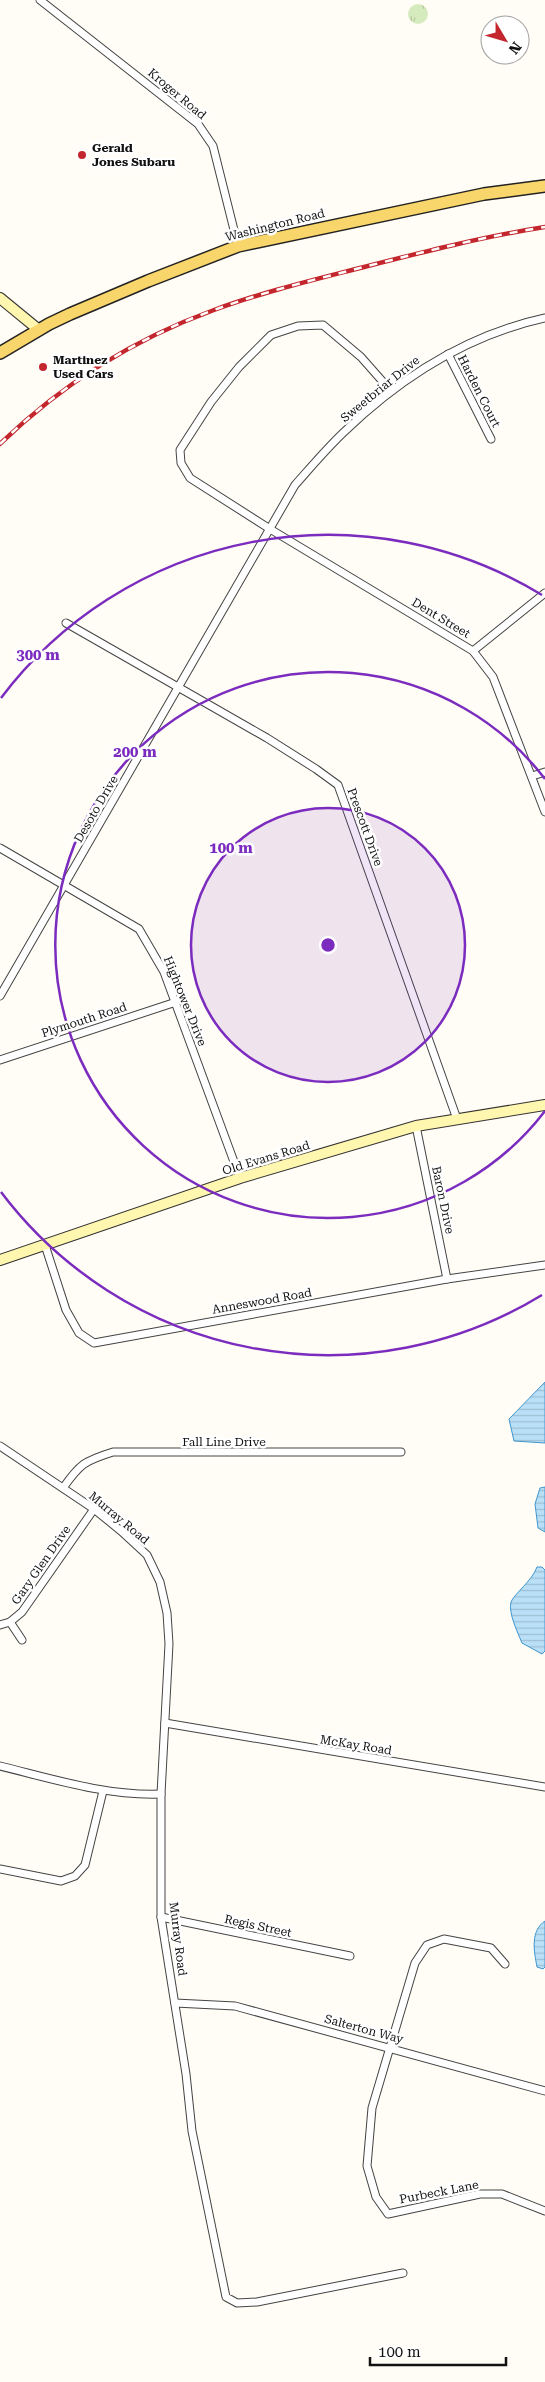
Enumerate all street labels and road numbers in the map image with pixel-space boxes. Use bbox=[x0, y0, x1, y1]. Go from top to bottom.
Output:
street label: Kroger Road bbox=[145, 66, 209, 123]
street label: Washington Road bbox=[224, 206, 327, 244]
street label: Harden Court bbox=[455, 352, 503, 430]
street label: Sweetbriar Drive bbox=[338, 353, 422, 425]
street label: Dent Street bbox=[409, 595, 473, 641]
street label: Desoto Drive bbox=[71, 773, 121, 845]
street label: Prescott Drive bbox=[344, 786, 386, 868]
street label: Hightower Drive bbox=[161, 954, 210, 1048]
street label: Plymouth Road bbox=[40, 999, 129, 1040]
street label: Old Evans Road bbox=[221, 1138, 312, 1178]
street label: Baron Drive bbox=[429, 1165, 457, 1235]
street label: Anneswood Road bbox=[211, 1285, 313, 1317]
street label: Fall Line Drive bbox=[182, 1435, 266, 1449]
street label: Murray Road bbox=[86, 1489, 152, 1547]
street label: Gary Glen Drive bbox=[9, 1523, 74, 1607]
street label: McKay Road bbox=[319, 1732, 393, 1758]
street label: Murray Road bbox=[167, 1901, 190, 1977]
street label: Regis Street bbox=[223, 1912, 293, 1940]
street label: Salterton Way bbox=[323, 2012, 406, 2047]
street label: Purbeck Lane bbox=[398, 2177, 480, 2207]

